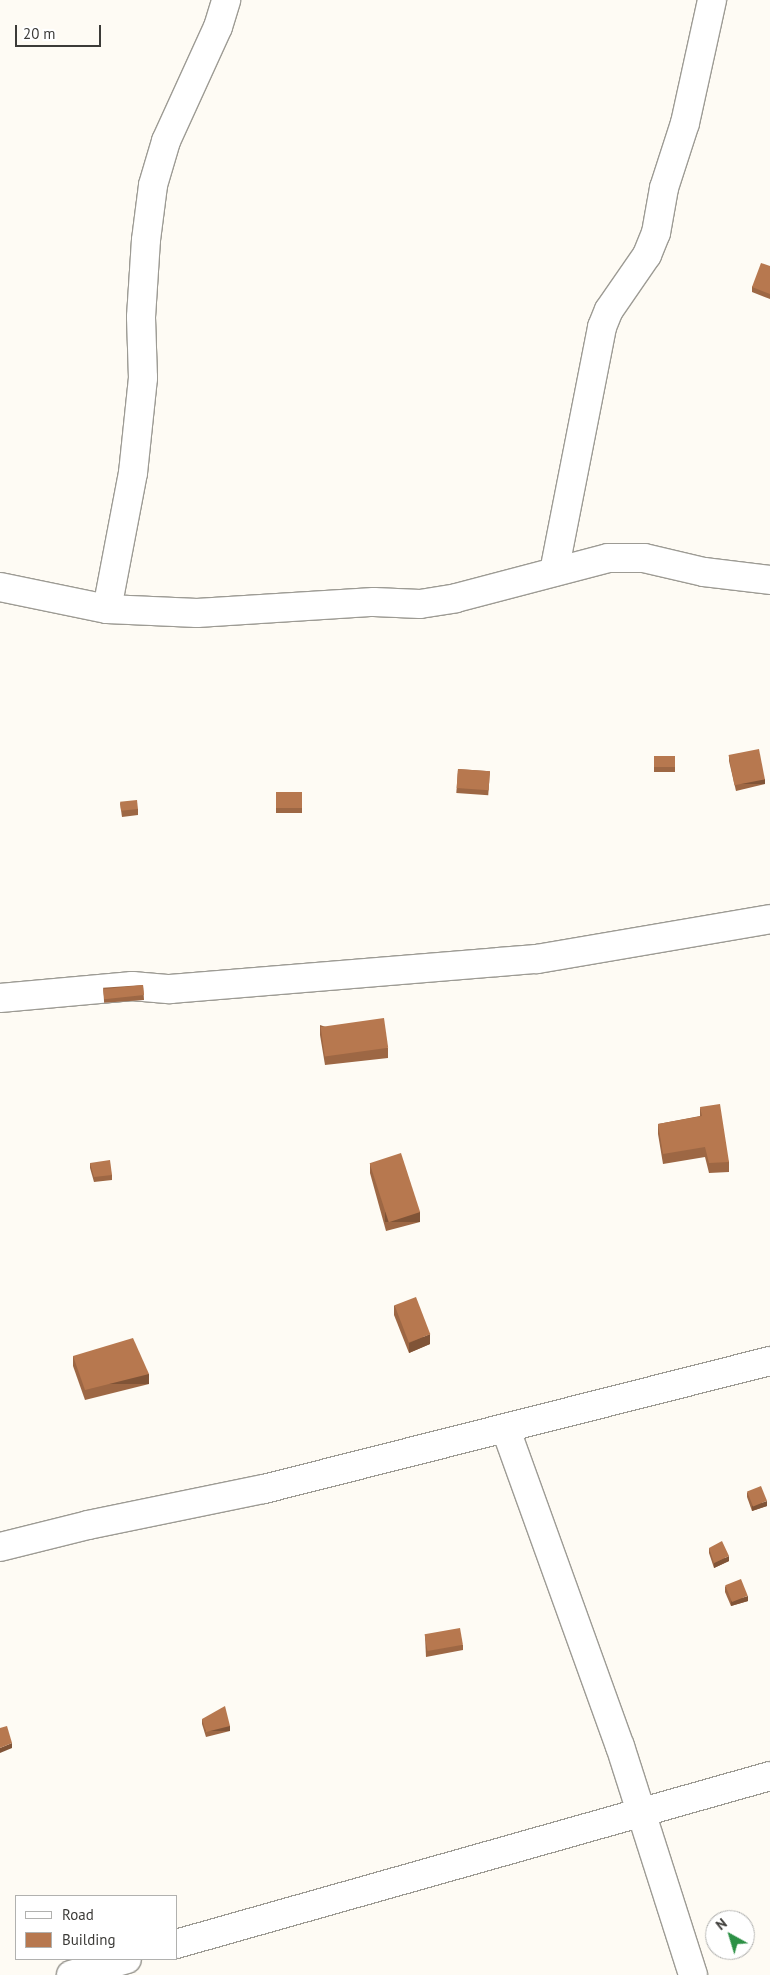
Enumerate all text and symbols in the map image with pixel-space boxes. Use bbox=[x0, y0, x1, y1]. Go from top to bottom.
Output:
scale bar bbox=[18, 15, 104, 47]
text: 20 m bbox=[23, 24, 56, 43]
legend bbox=[15, 1895, 178, 1960]
text: Road bbox=[62, 1905, 94, 1924]
north arrow bbox=[705, 1910, 755, 1960]
text: N bbox=[712, 1914, 730, 1934]
text: Building bbox=[62, 1930, 116, 1949]

